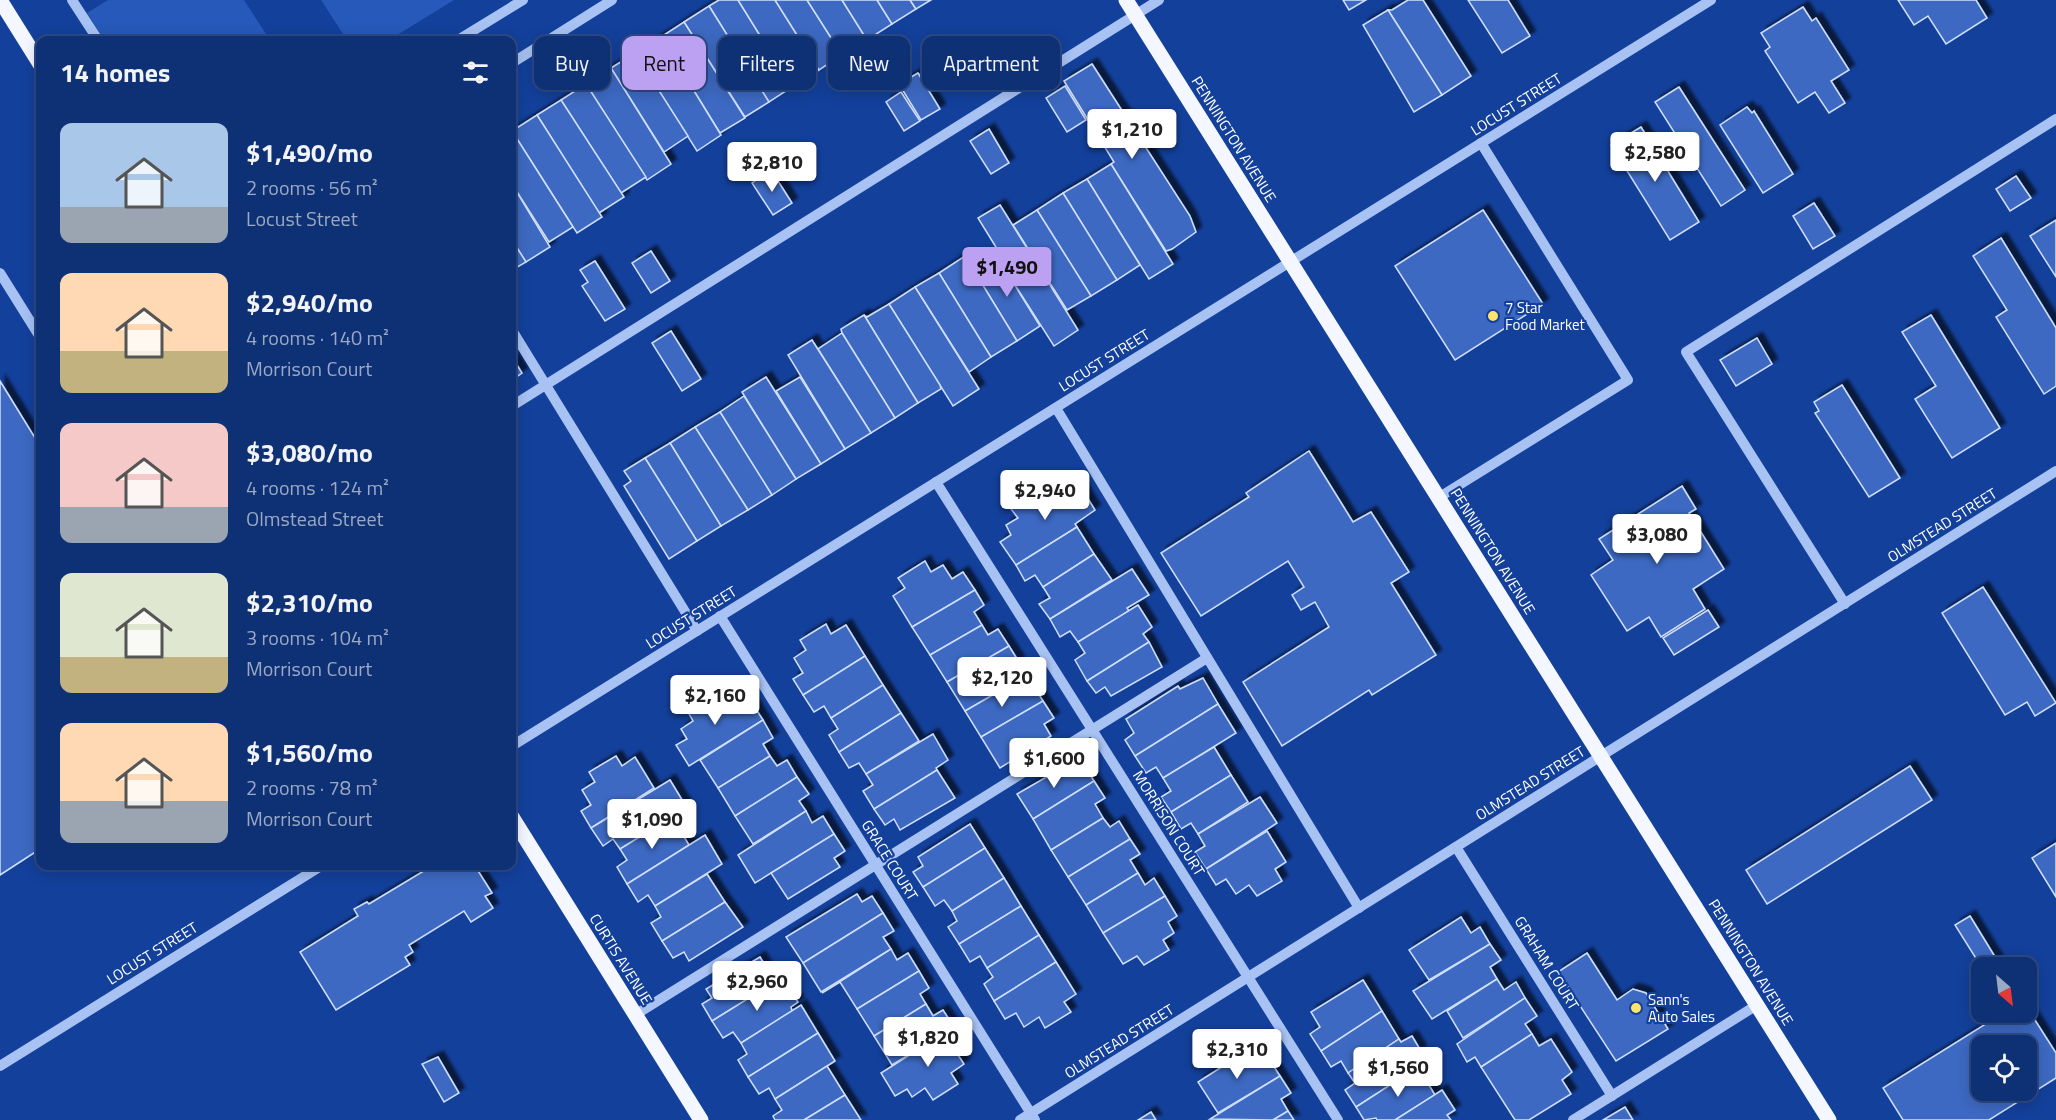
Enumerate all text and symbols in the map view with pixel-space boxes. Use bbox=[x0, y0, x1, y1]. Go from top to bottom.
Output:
chip: Buy bbox=[534, 36, 610, 90]
chip: Rent bbox=[622, 36, 706, 90]
chip: Filters bbox=[718, 36, 816, 90]
chip: New bbox=[828, 36, 910, 90]
chip: Apartment bbox=[922, 36, 1060, 90]
text: 14 homes bbox=[60, 53, 170, 92]
icon: filters bbox=[459, 56, 492, 89]
street label: LOCUST STREET bbox=[1466, 67, 1566, 141]
street label: PENNINGTON AVENUE bbox=[1186, 71, 1282, 207]
pin: $1,210 bbox=[1083, 109, 1181, 160]
text: $1,210 bbox=[1101, 113, 1163, 144]
pin: $2,580 bbox=[1606, 132, 1704, 183]
text: $1,490/mo bbox=[246, 133, 373, 172]
text: $2,580 bbox=[1624, 136, 1686, 167]
pin: $2,810 bbox=[723, 142, 821, 193]
text: $2,810 bbox=[741, 146, 803, 177]
icon: home bbox=[108, 147, 180, 219]
text: 2 rooms · 56 m² bbox=[246, 172, 378, 203]
text: Locust Street bbox=[246, 203, 358, 234]
pin: $1,490 bbox=[958, 247, 1056, 298]
text: $1,490 bbox=[976, 251, 1038, 282]
text: $2,940/mo bbox=[246, 283, 373, 322]
place label: 7 Star Food Market bbox=[1505, 296, 1586, 336]
icon: home bbox=[108, 297, 180, 369]
marker: 7 Star Food Market bbox=[1486, 309, 1500, 323]
text: 4 rooms · 140 m² bbox=[246, 322, 389, 353]
street label: LOCUST STREET bbox=[1054, 323, 1154, 397]
text: Morrison Court bbox=[246, 353, 372, 384]
text: $3,080/mo bbox=[246, 433, 373, 472]
icon: home bbox=[108, 447, 180, 519]
pin: $2,940 bbox=[996, 470, 1094, 521]
text: 4 rooms · 124 m² bbox=[246, 472, 389, 503]
text: $2,940 bbox=[1014, 474, 1076, 505]
street label: OLMSTEAD STREET bbox=[1883, 482, 2001, 568]
street label: PENNINGTON AVENUE bbox=[1445, 483, 1541, 619]
text: Olmstead Street bbox=[246, 503, 384, 534]
pin: $3,080 bbox=[1608, 514, 1706, 565]
text: $3,080 bbox=[1626, 518, 1688, 549]
street label: LOCUST STREET bbox=[641, 580, 741, 654]
text: $2,310/mo bbox=[246, 583, 373, 622]
icon: home bbox=[108, 597, 180, 669]
text: 3 rooms · 104 m² bbox=[246, 622, 389, 653]
text: Morrison Court bbox=[246, 653, 372, 684]
pin: $2,120 bbox=[953, 657, 1051, 708]
text: $2,120 bbox=[971, 661, 1033, 692]
pin: $2,160 bbox=[666, 675, 764, 726]
text: $2,160 bbox=[684, 679, 746, 710]
text: $1,560/mo bbox=[246, 733, 373, 772]
pin: $1,600 bbox=[1005, 738, 1103, 789]
street label: OLMSTEAD STREET bbox=[1471, 740, 1589, 826]
text: $1,600 bbox=[1023, 742, 1085, 773]
icon: home bbox=[108, 747, 180, 819]
street label: MORRISON COURT bbox=[1127, 766, 1211, 880]
text: 2 rooms · 78 m² bbox=[246, 772, 378, 803]
pin: $1,090 bbox=[603, 799, 701, 850]
text: Morrison Court bbox=[246, 803, 372, 834]
text: $1,090 bbox=[621, 803, 683, 834]
street label: GRACE COURT bbox=[856, 815, 924, 905]
street label: PENNINGTON AVENUE bbox=[1703, 894, 1799, 1030]
street label: CURTIS AVENUE bbox=[584, 909, 658, 1009]
street label: GRAHAM COURT bbox=[1509, 912, 1585, 1014]
street label: LOCUST STREET bbox=[102, 916, 202, 990]
north arrow bbox=[1971, 957, 2037, 1023]
map controls bbox=[1971, 957, 2037, 1101]
pin: $2,960 bbox=[708, 961, 806, 1012]
text: $2,960 bbox=[726, 965, 788, 996]
place label: Sann's Auto Sales bbox=[1648, 988, 1715, 1028]
street label: OLMSTEAD STREET bbox=[1060, 998, 1178, 1084]
marker: Sann's Auto Sales bbox=[1629, 1001, 1643, 1015]
pin: $1,820 bbox=[879, 1017, 977, 1068]
text: $1,820 bbox=[897, 1021, 959, 1052]
pin: $2,310 bbox=[1188, 1029, 1286, 1080]
text: $2,310 bbox=[1206, 1033, 1268, 1064]
button: locate bbox=[1971, 1035, 2037, 1101]
pin: $1,560 bbox=[1349, 1047, 1447, 1098]
text: $1,560 bbox=[1367, 1051, 1429, 1082]

